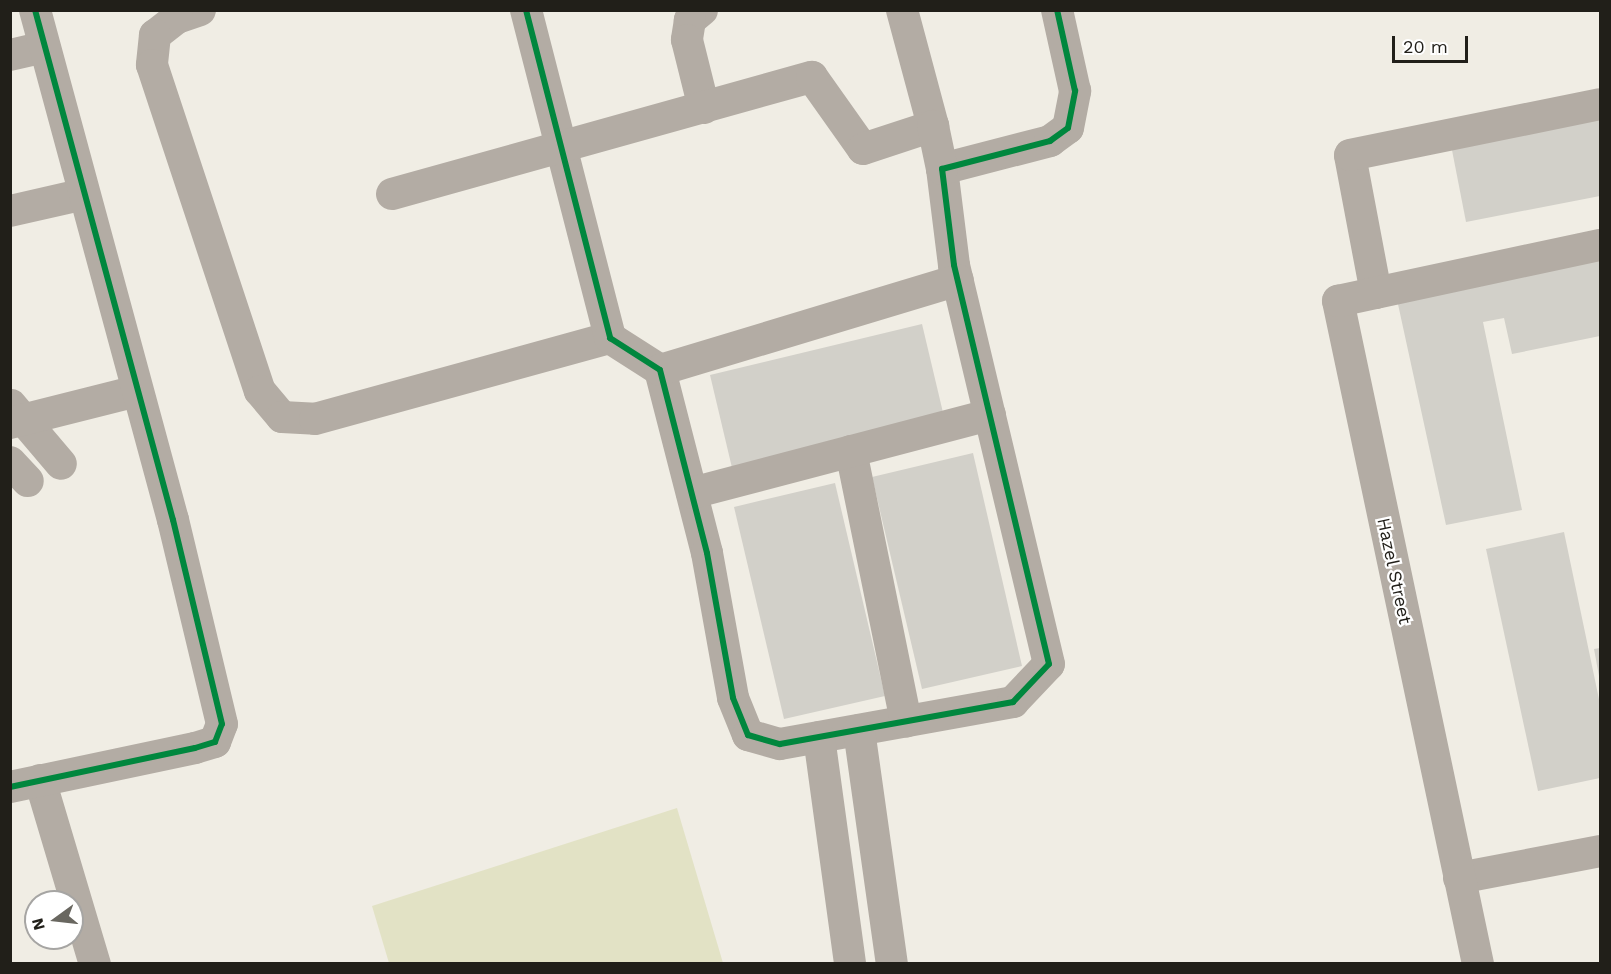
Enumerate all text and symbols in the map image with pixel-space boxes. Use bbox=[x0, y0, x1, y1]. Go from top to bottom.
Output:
scale bar bbox=[1395, 24, 1472, 62]
text: 20 m bbox=[1403, 36, 1448, 57]
street label: Hazel Street bbox=[1372, 515, 1416, 627]
north arrow bbox=[24, 890, 84, 950]
text: N bbox=[27, 916, 49, 932]

